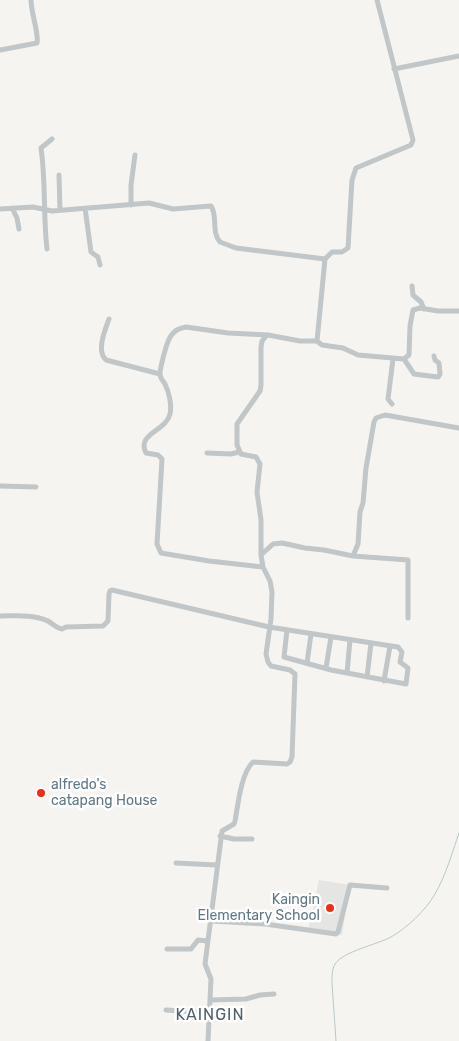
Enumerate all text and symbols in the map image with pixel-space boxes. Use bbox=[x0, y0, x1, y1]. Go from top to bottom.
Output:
place label: alfredo's catapang House bbox=[51, 777, 157, 810]
marker: alfredo's catapang House bbox=[35, 787, 47, 799]
place label: Kaingin Elementary School bbox=[197, 892, 320, 924]
marker: Kaingin Elementary School bbox=[324, 902, 336, 914]
district label: KAINGIN bbox=[175, 1005, 245, 1025]

